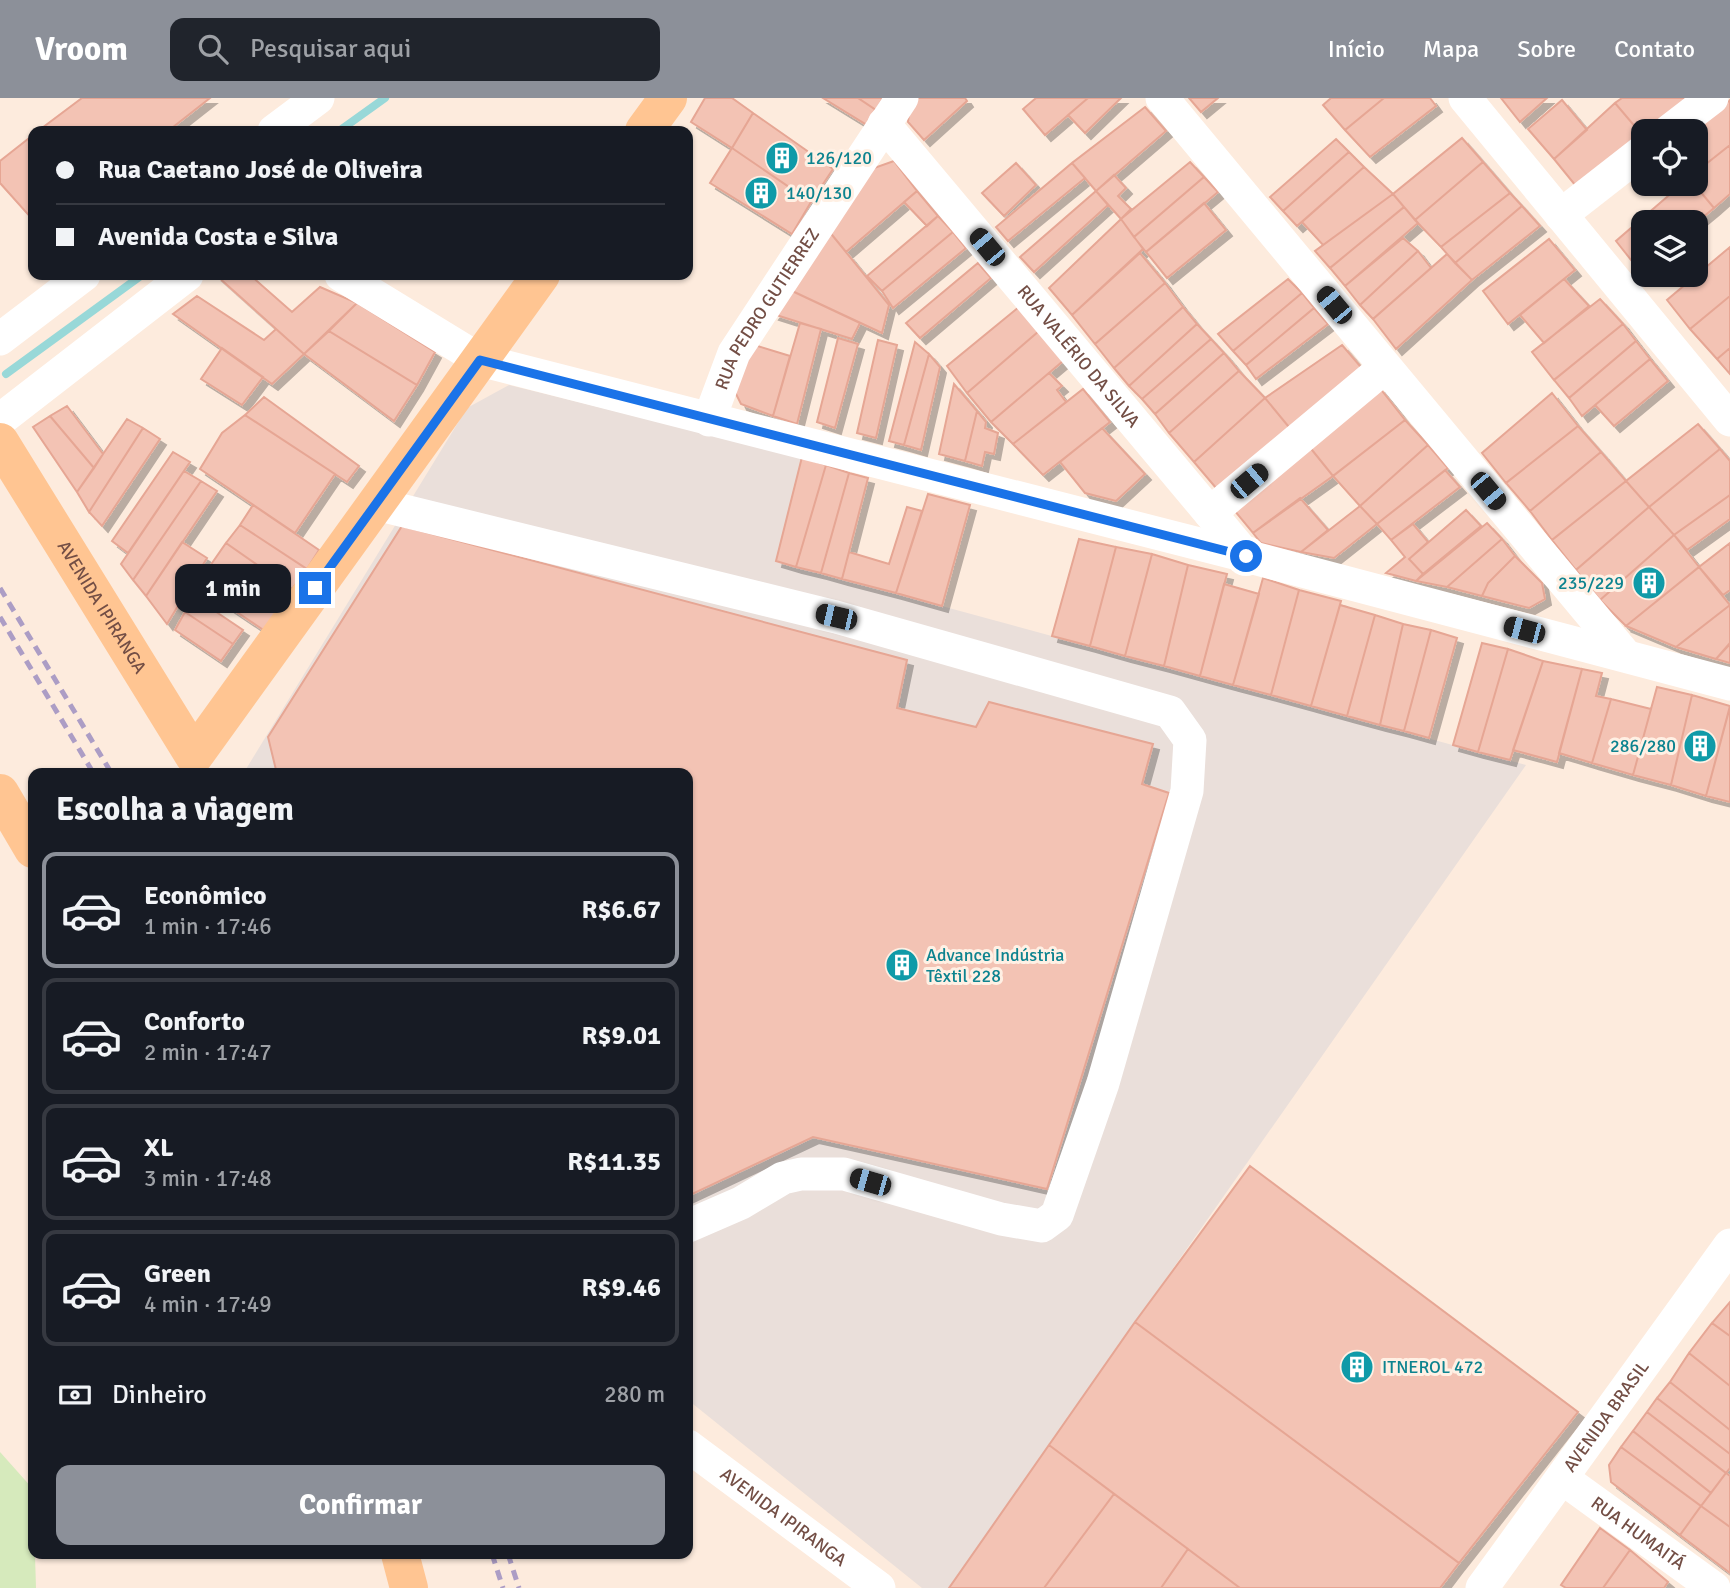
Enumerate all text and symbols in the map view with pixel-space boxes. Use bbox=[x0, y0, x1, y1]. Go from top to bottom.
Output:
search box bbox=[170, 18, 660, 81]
text: Vroom bbox=[35, 29, 128, 70]
icon: search bbox=[194, 30, 232, 68]
text: Pesquisar aqui bbox=[250, 33, 411, 65]
text: Início bbox=[1328, 34, 1385, 64]
text: Mapa bbox=[1423, 34, 1479, 64]
text: Sobre bbox=[1517, 34, 1576, 64]
text: Contato bbox=[1614, 34, 1695, 64]
map controls bbox=[1631, 119, 1708, 287]
button: locate bbox=[1631, 119, 1708, 196]
building icon: 126/120 bbox=[763, 139, 801, 177]
place label: 126/120 bbox=[806, 147, 872, 169]
text: Rua Caetano José de Oliveira bbox=[98, 154, 423, 186]
building icon: 140/130 bbox=[742, 174, 780, 212]
place label: 140/130 bbox=[786, 182, 852, 204]
button: layers bbox=[1631, 210, 1708, 287]
text: Avenida Costa e Silva bbox=[98, 221, 338, 253]
street label: RUA PEDRO GUTIERREZ bbox=[710, 224, 824, 393]
car bbox=[966, 224, 1009, 270]
street label: RUA VALÉRIO DA SILVA bbox=[1013, 281, 1145, 432]
car bbox=[1313, 282, 1356, 328]
car bbox=[1227, 459, 1272, 503]
car bbox=[1467, 468, 1510, 514]
street label: AVENIDA IPIRANGA bbox=[53, 537, 151, 678]
route start bbox=[1230, 540, 1262, 572]
callout: 1 min bbox=[175, 564, 290, 612]
building icon: 235/229 bbox=[1630, 564, 1668, 602]
route end bbox=[299, 572, 331, 604]
place label: 235/229 bbox=[1558, 572, 1624, 594]
text: 1 min bbox=[205, 574, 261, 603]
car bbox=[814, 602, 859, 632]
car bbox=[1501, 614, 1548, 646]
building icon: 286/280 bbox=[1681, 727, 1719, 765]
place label: 286/280 bbox=[1610, 735, 1676, 757]
text: Escolha a viagem bbox=[56, 790, 294, 829]
icon: car bbox=[60, 879, 123, 942]
text: Econômico bbox=[144, 880, 267, 912]
text: R$6.67 bbox=[581, 894, 661, 926]
text: 1 min · 17:46 bbox=[144, 912, 272, 941]
place label: Advance Indústria Têxtil 228 bbox=[926, 944, 1064, 987]
building icon: Advance Indústria Têxtil 228 bbox=[883, 946, 921, 984]
icon: car bbox=[60, 1005, 123, 1068]
text: Conforto bbox=[144, 1006, 245, 1038]
text: R$9.01 bbox=[581, 1020, 661, 1052]
text: 2 min · 17:47 bbox=[144, 1038, 272, 1067]
icon: car bbox=[60, 1131, 123, 1194]
text: XL bbox=[144, 1132, 174, 1164]
text: R$11.35 bbox=[567, 1146, 661, 1178]
text: 3 min · 17:48 bbox=[144, 1164, 272, 1193]
car bbox=[847, 1166, 894, 1198]
icon: car bbox=[60, 1257, 123, 1320]
text: Green bbox=[144, 1258, 211, 1290]
text: R$9.46 bbox=[581, 1272, 661, 1304]
text: 4 min · 17:49 bbox=[144, 1290, 272, 1319]
building icon: ITNEROL 472 bbox=[1338, 1348, 1376, 1386]
place label: ITNEROL 472 bbox=[1382, 1356, 1483, 1378]
street label: AVENIDA BRASIL bbox=[1559, 1356, 1654, 1476]
icon: cash bbox=[56, 1376, 94, 1414]
text: Dinheiro bbox=[112, 1379, 207, 1411]
text: 280 m bbox=[604, 1380, 665, 1409]
street label: AVENIDA IPIRANGA bbox=[716, 1463, 851, 1571]
button: Confirmar bbox=[56, 1465, 665, 1545]
street label: RUA HUMAITÁ bbox=[1587, 1492, 1690, 1575]

